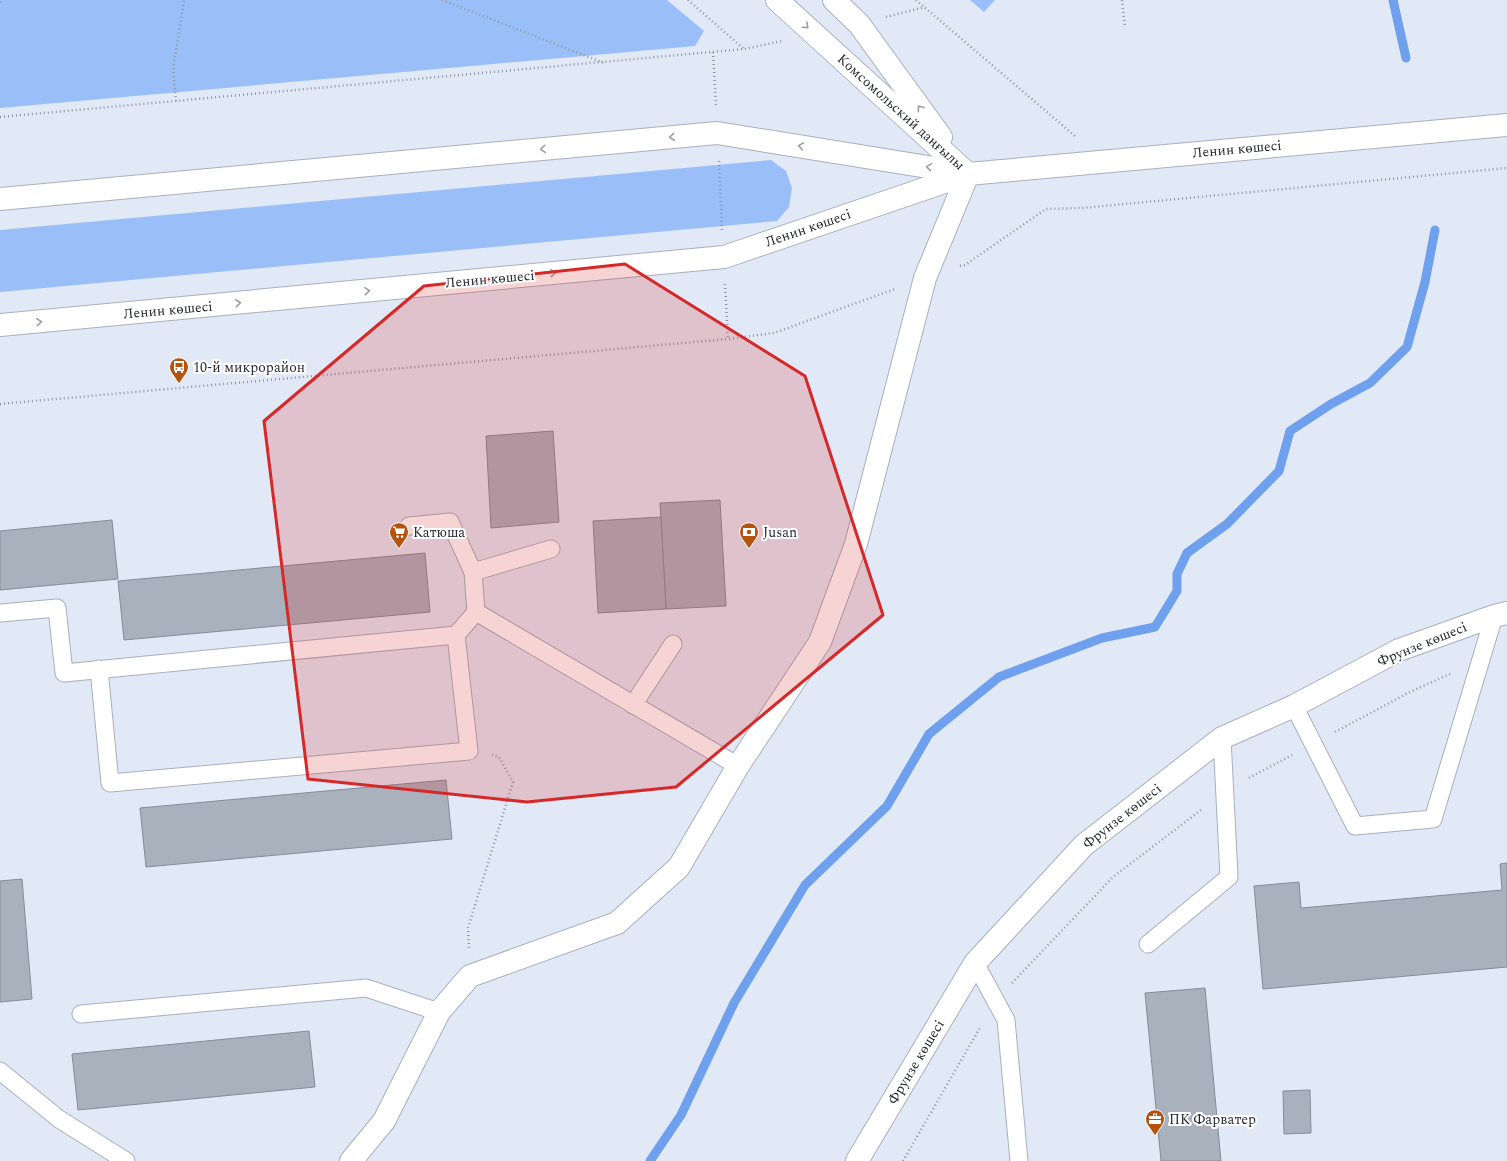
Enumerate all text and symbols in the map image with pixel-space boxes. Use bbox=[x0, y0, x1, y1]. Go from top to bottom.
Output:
one-way arrow bbox=[801, 21, 808, 28]
street label: Комсомольский даңғылы bbox=[832, 49, 970, 175]
one-way arrow bbox=[918, 106, 925, 113]
one-way arrow bbox=[669, 132, 676, 141]
street label: Ленин көшесі bbox=[1191, 135, 1283, 163]
one-way arrow bbox=[798, 143, 804, 151]
one-way arrow bbox=[540, 144, 546, 153]
one-way arrow bbox=[926, 164, 933, 172]
street label: Ленин көшесі bbox=[762, 203, 854, 253]
street label: Ленин көшесі bbox=[444, 265, 536, 293]
one-way arrow bbox=[550, 269, 556, 278]
one-way arrow bbox=[364, 286, 370, 295]
street label: Ленин көшесі bbox=[122, 296, 214, 324]
one-way arrow bbox=[235, 299, 241, 308]
one-way arrow bbox=[36, 317, 42, 326]
bus stop icon: 10-й микрорайон bbox=[168, 356, 190, 384]
place label: 10-й микрорайон bbox=[193, 357, 305, 378]
supermarket icon: Катюша bbox=[388, 521, 410, 549]
bank icon: Jusan bbox=[738, 521, 760, 549]
place label: Катюша bbox=[413, 522, 465, 543]
place label: Jusan bbox=[763, 522, 797, 543]
street label: Фрунзе көшесі bbox=[1374, 616, 1470, 672]
street label: Фрунзе көшесі bbox=[1078, 778, 1166, 854]
street label: Фрунзе көшесі bbox=[882, 1016, 950, 1108]
office icon: ПК Фарватер bbox=[1144, 1108, 1166, 1136]
place label: ПК Фарватер bbox=[1169, 1109, 1256, 1130]

